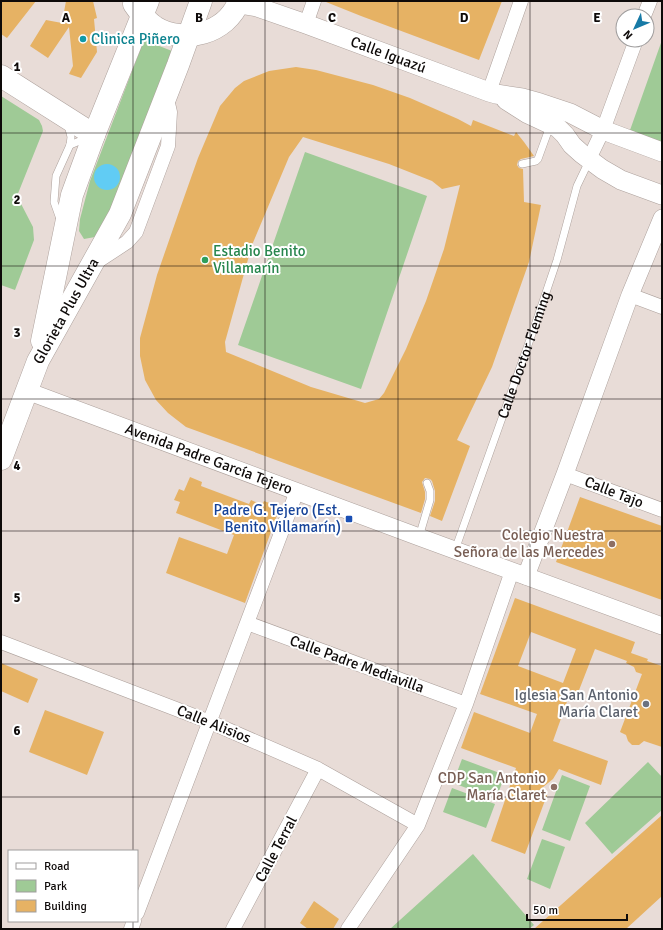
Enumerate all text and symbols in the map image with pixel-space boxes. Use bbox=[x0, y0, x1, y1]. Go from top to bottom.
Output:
north arrow bbox=[615, 8, 655, 48]
text: A bbox=[62, 10, 71, 26]
text: B bbox=[195, 10, 203, 26]
text: C bbox=[328, 10, 336, 26]
text: D bbox=[460, 10, 469, 26]
text: E bbox=[593, 10, 601, 26]
text: N bbox=[621, 27, 636, 42]
place label: Clinica Piñero bbox=[91, 30, 180, 48]
street label: Calle Iguazú bbox=[348, 32, 429, 77]
marker: Clinica Piñero bbox=[78, 34, 88, 44]
text: 1 bbox=[13, 59, 21, 75]
text: 2 bbox=[13, 192, 21, 208]
place label: Estadio Benito Villamarín bbox=[213, 242, 306, 277]
street label: Glorieta Plus Ultra bbox=[29, 255, 103, 367]
marker: Estadio Benito Villamarín bbox=[200, 255, 210, 265]
street label: Calle Doctor Fleming bbox=[493, 289, 555, 421]
text: 3 bbox=[13, 325, 21, 341]
street label: Avenida Padre García Tejero bbox=[123, 419, 295, 498]
text: 4 bbox=[13, 458, 21, 474]
street label: Calle Tajo bbox=[582, 473, 646, 512]
place label: Padre G. Tejero (Est. Benito Villamarín) bbox=[214, 501, 341, 536]
marker: Padre G. Tejero (Est. Benito Villamarín) bbox=[344, 514, 354, 524]
place label: Colegio Nuestra Señora de las Mercedes bbox=[454, 526, 604, 561]
marker: Colegio Nuestra Señora de las Mercedes bbox=[607, 539, 617, 549]
text: 5 bbox=[13, 590, 21, 606]
street label: Calle Padre Mediavilla bbox=[287, 631, 427, 697]
place label: Iglesia San Antonio María Claret bbox=[515, 686, 638, 721]
marker: Iglesia San Antonio María Claret bbox=[641, 699, 651, 709]
street label: Calle Alisios bbox=[174, 701, 254, 747]
text: 6 bbox=[13, 723, 21, 739]
place label: CDP San Antonio María Claret bbox=[438, 769, 546, 804]
marker: CDP San Antonio María Claret bbox=[549, 782, 559, 792]
street label: Calle Terral bbox=[251, 813, 301, 885]
legend bbox=[8, 850, 138, 922]
text: Road bbox=[44, 859, 70, 874]
text: Park bbox=[44, 879, 67, 894]
scale bar bbox=[527, 896, 627, 922]
text: Building bbox=[44, 899, 87, 914]
text: 50 m bbox=[533, 903, 558, 918]

